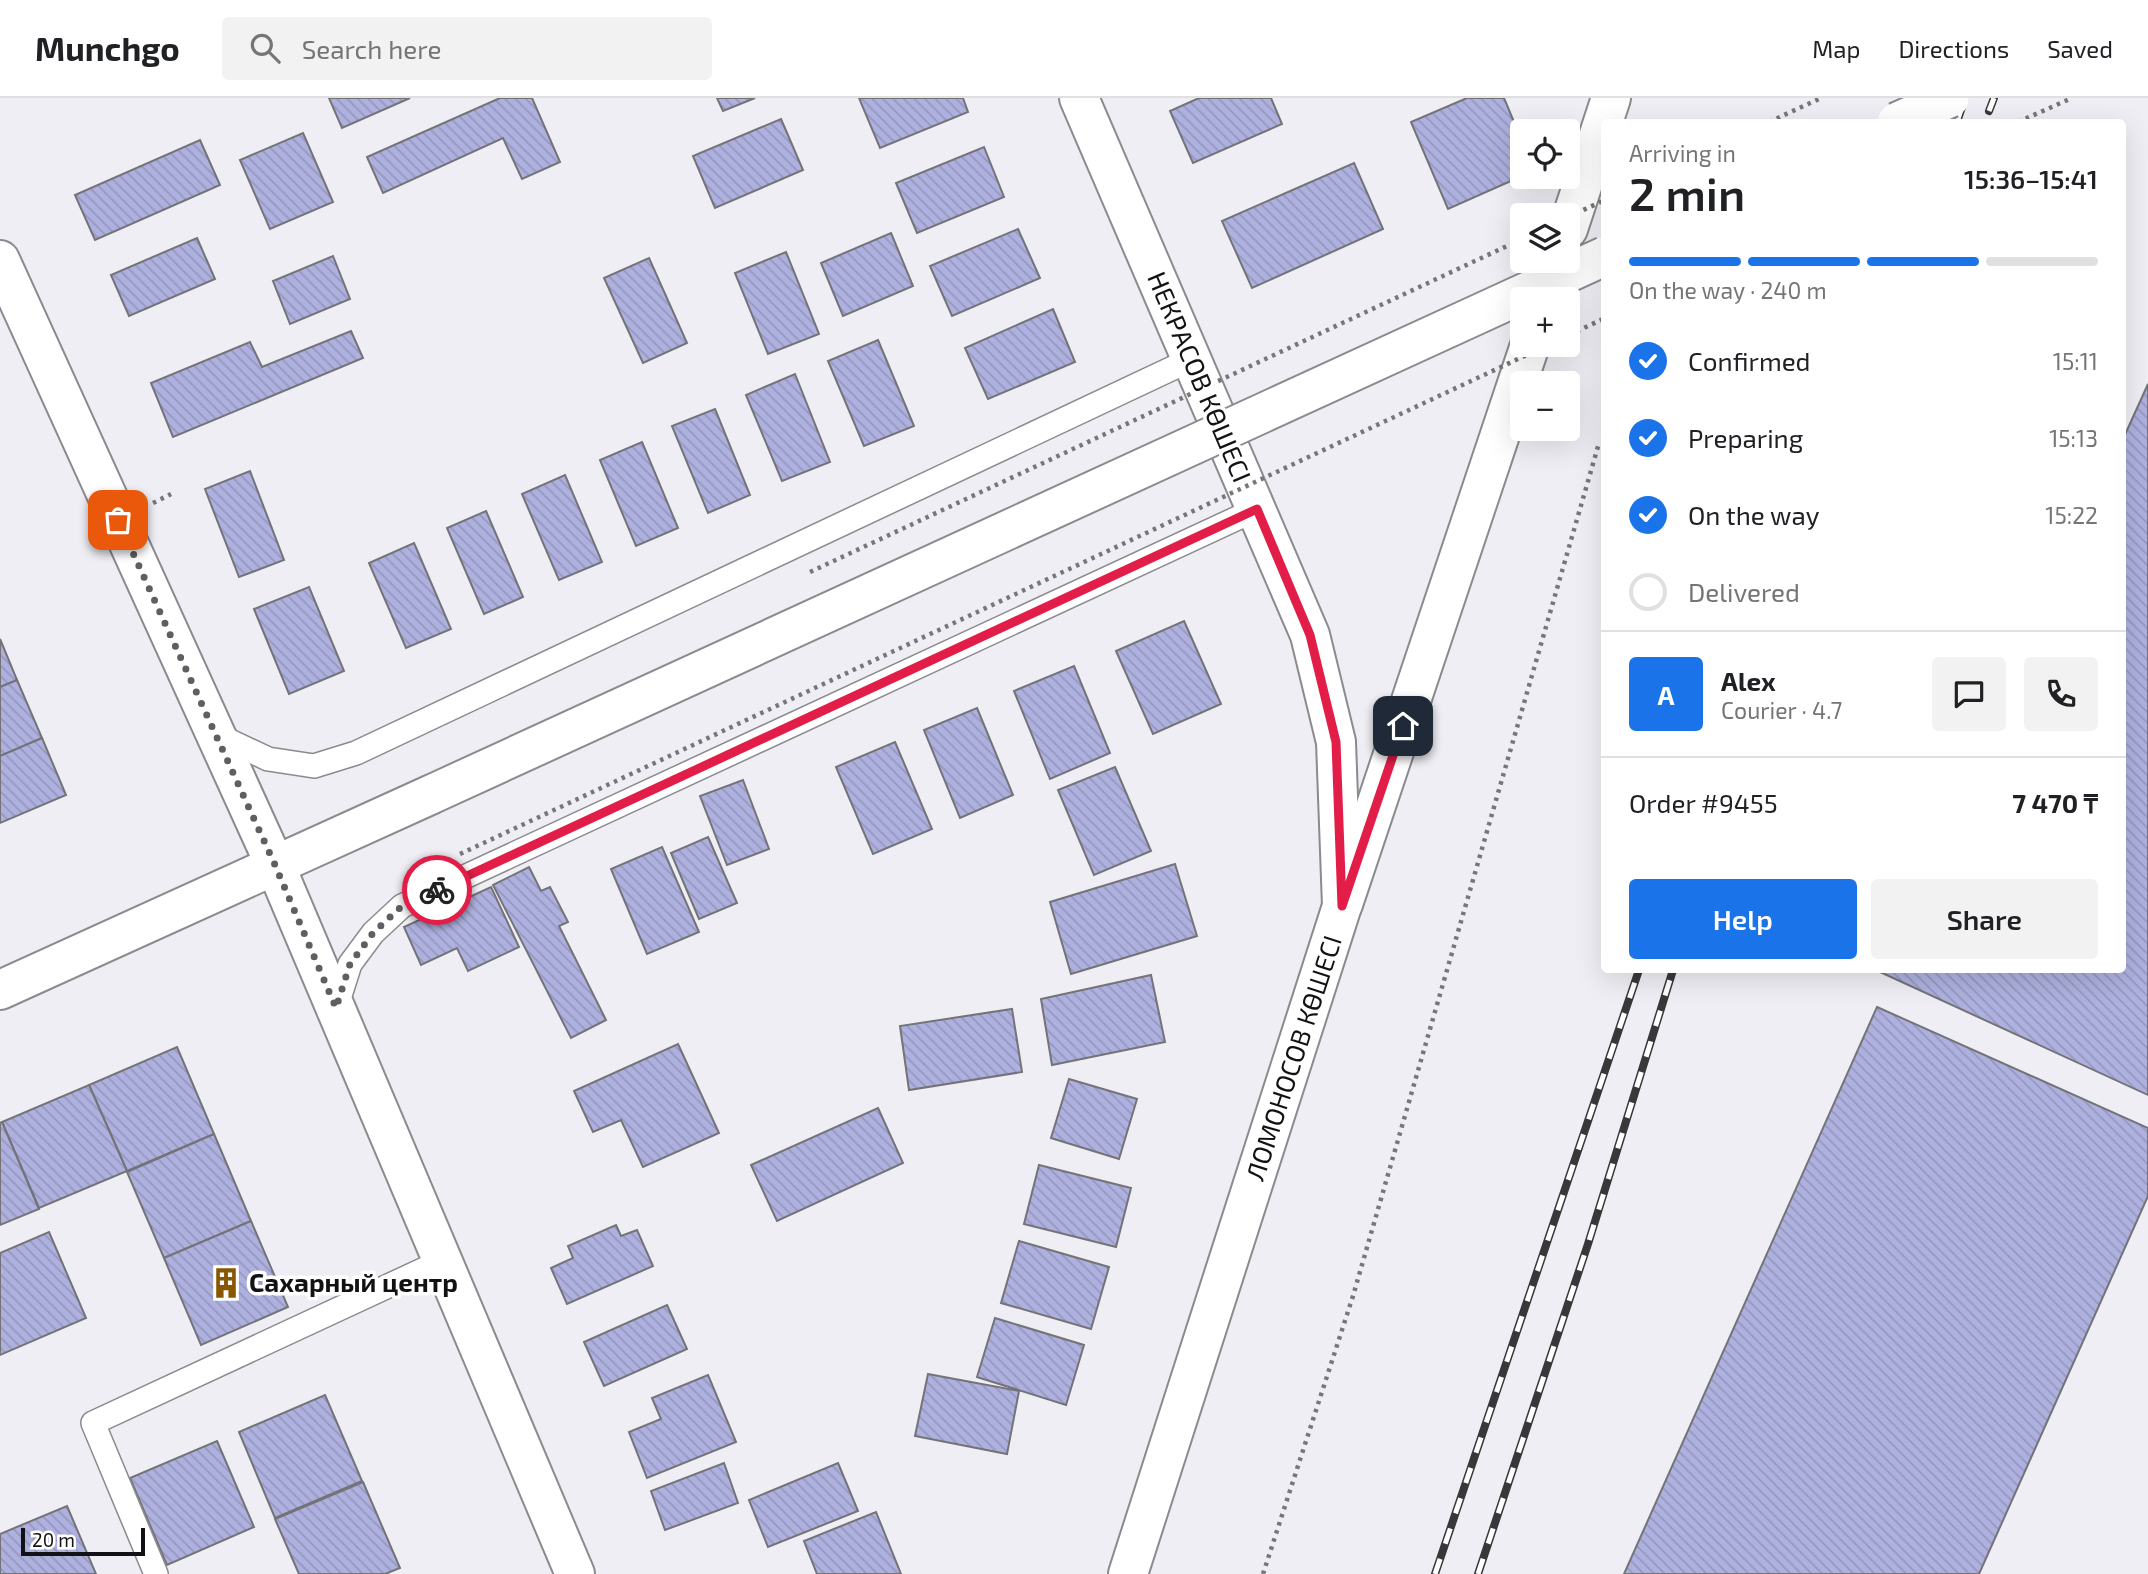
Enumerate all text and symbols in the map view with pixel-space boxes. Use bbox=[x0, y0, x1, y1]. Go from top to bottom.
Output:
search box bbox=[222, 17, 712, 80]
text: Munchgo bbox=[35, 28, 180, 68]
icon: search bbox=[246, 29, 284, 67]
text: Search here bbox=[302, 33, 441, 64]
text: Map bbox=[1812, 34, 1860, 63]
text: Directions bbox=[1898, 34, 2009, 63]
text: Saved bbox=[2047, 34, 2113, 63]
map controls bbox=[1510, 119, 1580, 441]
button: locate bbox=[1510, 119, 1580, 189]
text: Arriving in bbox=[1629, 139, 1736, 167]
text: 15:36–15:41 bbox=[1964, 163, 2098, 194]
text: 2 min bbox=[1629, 165, 1745, 220]
button: layers bbox=[1510, 203, 1580, 273]
street label: НЕКРАСОВ КӨШЕСІ bbox=[1142, 267, 1259, 486]
text: On the way · 240 m bbox=[1629, 276, 1827, 304]
button: + bbox=[1510, 287, 1580, 357]
icon: check bbox=[1629, 342, 1667, 380]
text: Confirmed bbox=[1688, 345, 1811, 376]
text: 15:11 bbox=[2053, 347, 2098, 375]
button: − bbox=[1510, 371, 1580, 441]
icon: check bbox=[1629, 419, 1667, 457]
text: Preparing bbox=[1688, 422, 1803, 453]
text: 15:13 bbox=[2049, 424, 2098, 452]
pin bbox=[88, 490, 148, 550]
icon: check bbox=[1629, 496, 1667, 534]
text: On the way bbox=[1688, 499, 1819, 530]
icon: bag bbox=[99, 501, 137, 539]
text: 15:22 bbox=[2045, 501, 2098, 529]
text: Delivered bbox=[1688, 576, 1800, 607]
button: chat bbox=[1932, 657, 2006, 731]
button: phone bbox=[2024, 657, 2098, 731]
text: Alex bbox=[1721, 665, 1776, 696]
text: A bbox=[1658, 679, 1674, 710]
pin bbox=[1373, 696, 1433, 756]
text: Courier · 4.7 bbox=[1721, 696, 1842, 724]
icon: home bbox=[1384, 707, 1422, 745]
text: Order #9455 bbox=[1629, 787, 1778, 818]
text: 7 470 ₸ bbox=[2012, 787, 2098, 818]
courier bbox=[402, 855, 472, 925]
icon: bike bbox=[418, 871, 456, 909]
button: Help bbox=[1629, 879, 1857, 959]
button: Share bbox=[1871, 879, 2098, 959]
street label: ЛОМОНОСОВ КӨШЕСІ bbox=[1238, 931, 1347, 1184]
building icon: Сахарный центр bbox=[209, 1266, 243, 1300]
place label: Сахарный центр bbox=[249, 1266, 458, 1297]
scale bar bbox=[21, 1525, 145, 1557]
text: 20 m bbox=[32, 1528, 75, 1551]

